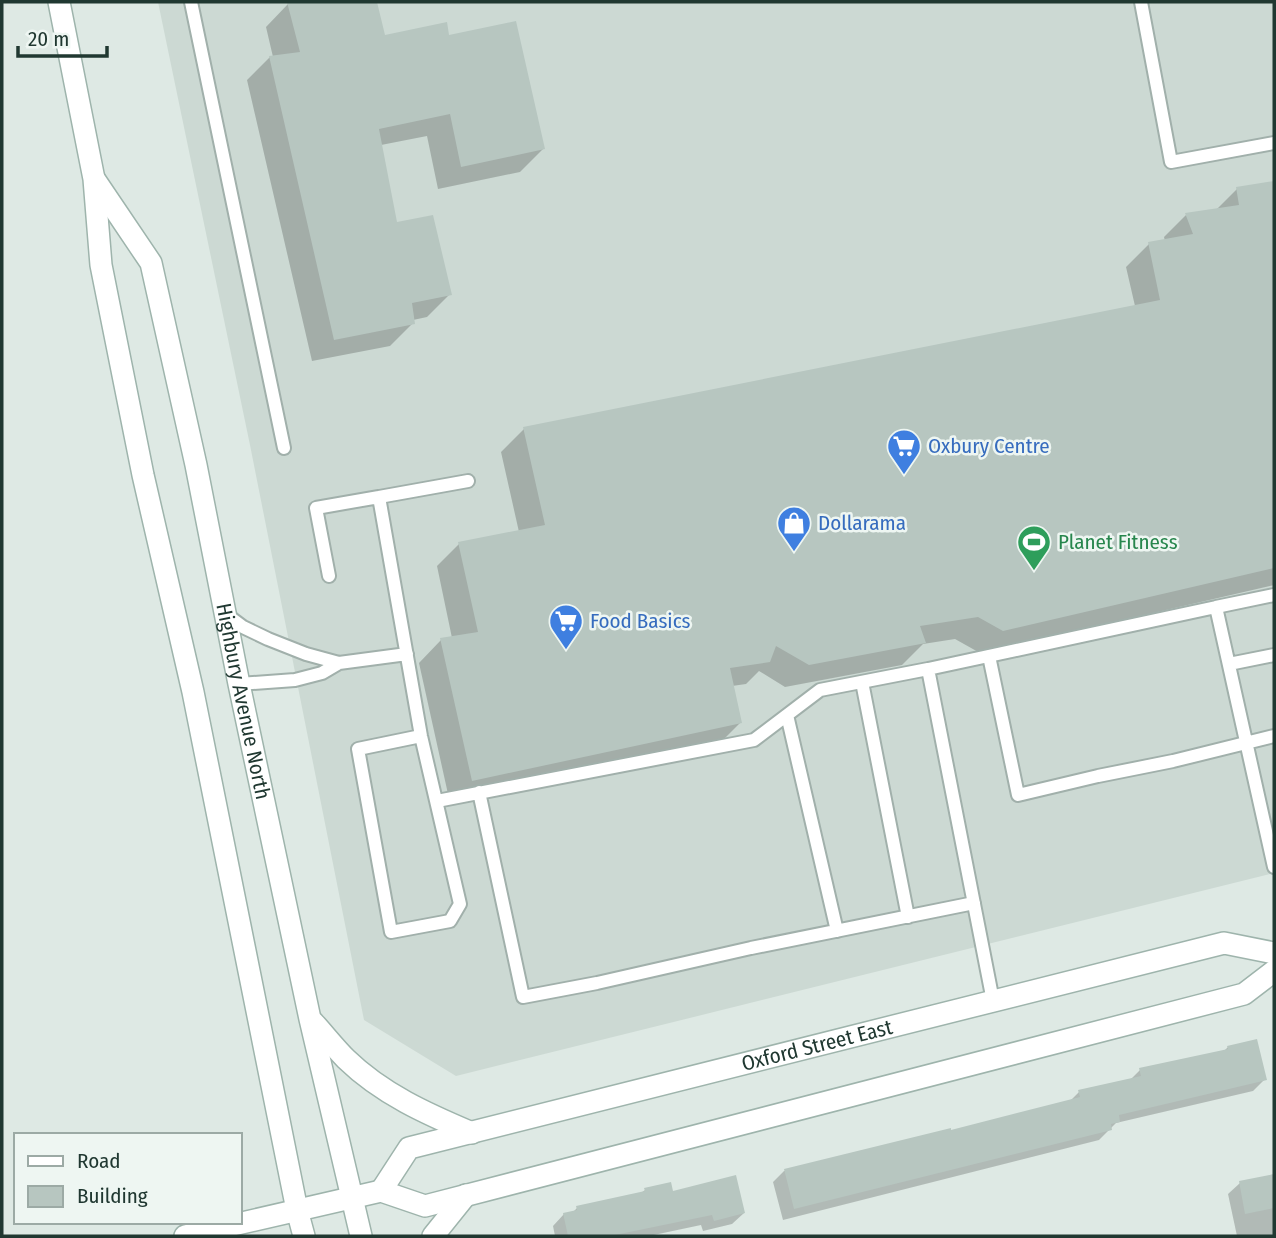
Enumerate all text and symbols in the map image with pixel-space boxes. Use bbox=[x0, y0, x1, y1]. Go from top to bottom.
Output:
scale bar bbox=[18, 14, 107, 58]
text: 20 m bbox=[28, 26, 69, 52]
supermarket icon: Oxbury Centre bbox=[885, 427, 923, 476]
place label: Oxbury Centre bbox=[928, 433, 1050, 459]
shop icon: Dollarama bbox=[775, 504, 813, 553]
place label: Dollarama bbox=[818, 510, 906, 536]
sports icon: Planet Fitness bbox=[1015, 523, 1053, 572]
place label: Planet Fitness bbox=[1058, 529, 1178, 555]
street label: Highbury Avenue North bbox=[210, 601, 276, 802]
supermarket icon: Food Basics bbox=[547, 602, 585, 651]
place label: Food Basics bbox=[590, 608, 691, 634]
street label: Oxford Street East bbox=[739, 1014, 895, 1077]
legend bbox=[14, 1133, 242, 1224]
text: Road bbox=[77, 1148, 121, 1174]
text: Building bbox=[77, 1183, 148, 1209]

